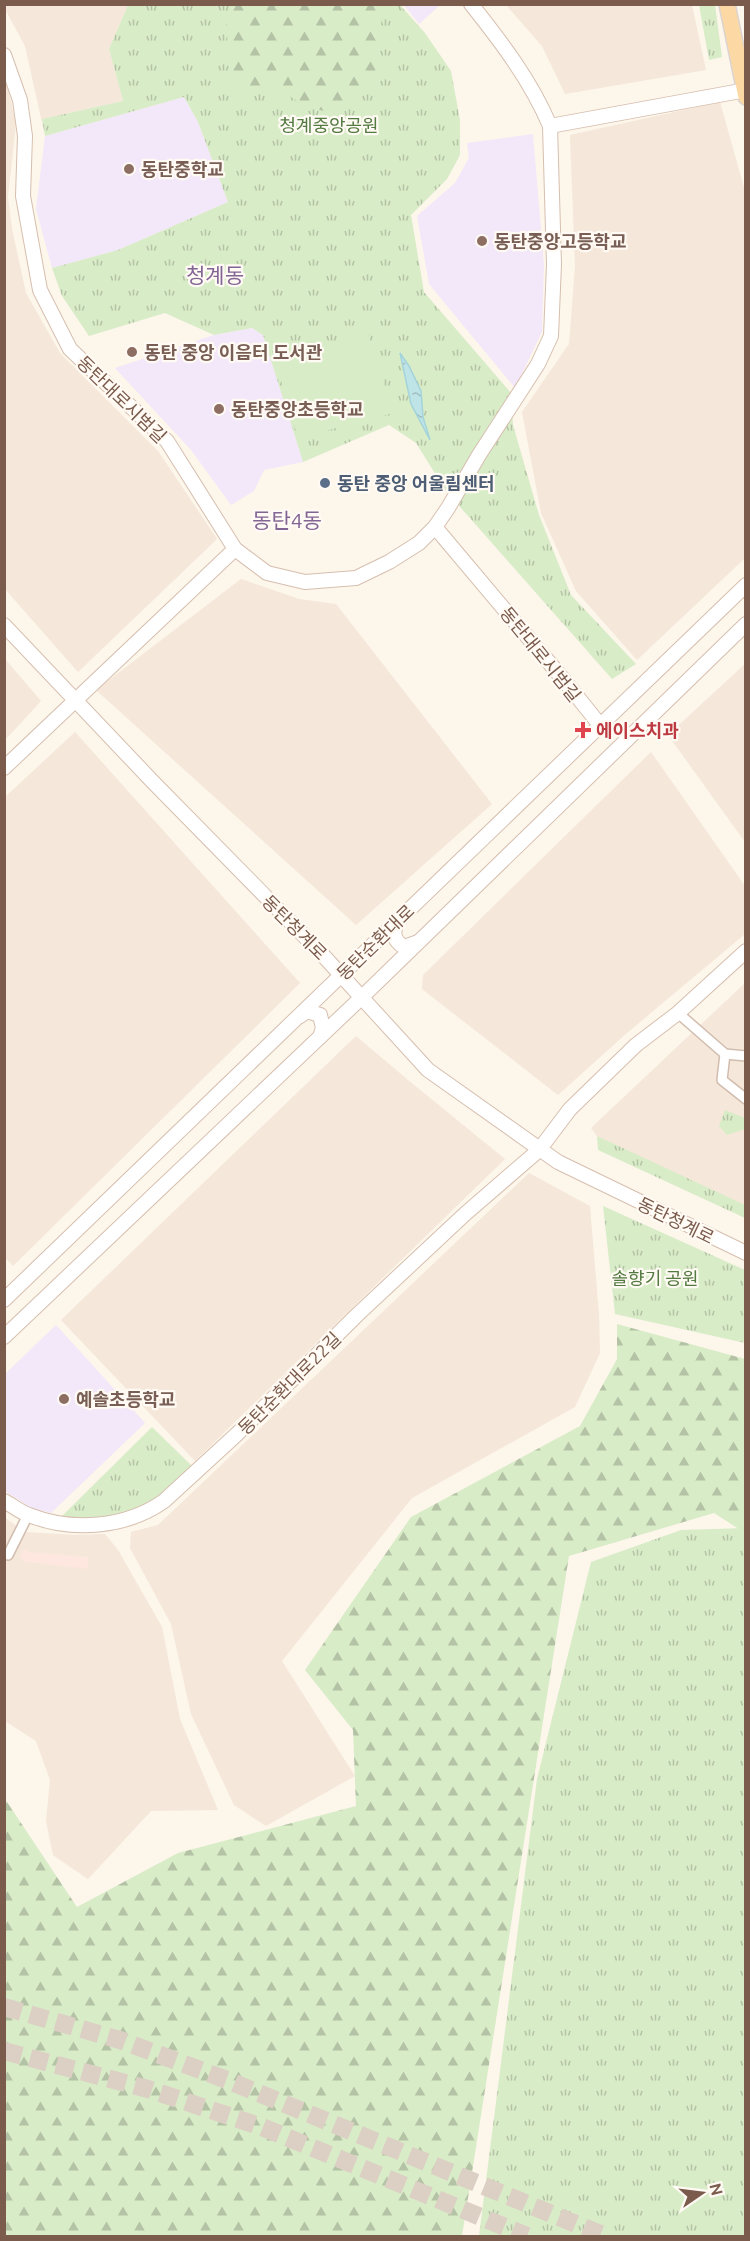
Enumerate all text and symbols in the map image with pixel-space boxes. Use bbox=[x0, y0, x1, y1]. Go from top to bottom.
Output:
park label: 청계중앙공원 bbox=[279, 115, 379, 135]
place label: 동탄중학교 bbox=[141, 159, 224, 179]
marker: 동탄중학교 bbox=[122, 162, 136, 176]
place label: 동탄중앙고등학교 bbox=[494, 231, 626, 251]
marker: 동탄중앙고등학교 bbox=[475, 234, 489, 248]
district label: 청계동 bbox=[186, 263, 244, 287]
place label: 동탄 중앙 이음터 도서관 bbox=[144, 342, 323, 362]
marker: 동탄 중앙 이음터 도서관 bbox=[125, 345, 139, 359]
street label: 동탄대로시범길 bbox=[73, 352, 171, 446]
place label: 동탄중앙초등학교 bbox=[231, 399, 363, 419]
marker: 동탄중앙초등학교 bbox=[212, 402, 226, 416]
place label: 동탄 중앙 어울림센터 bbox=[337, 473, 495, 493]
marker: 동탄 중앙 어울림센터 bbox=[318, 476, 332, 490]
district label: 동탄4동 bbox=[252, 508, 322, 532]
street label: 동탄대로시범길 bbox=[497, 603, 585, 705]
place label: 에이스치과 bbox=[596, 720, 679, 740]
marker: 에이스치과 bbox=[574, 721, 592, 739]
street label: 동탄청계로 bbox=[259, 891, 331, 963]
street label: 동탄순환대로 bbox=[332, 900, 418, 984]
street label: 동탄청계로 bbox=[634, 1193, 718, 1247]
park label: 솔향기 공원 bbox=[612, 1268, 698, 1288]
street label: 동탄순환대로22길 bbox=[234, 1328, 344, 1438]
place label: 예솔초등학교 bbox=[76, 1389, 175, 1409]
marker: 예솔초등학교 bbox=[57, 1392, 71, 1406]
north arrow bbox=[672, 2163, 732, 2223]
text: N bbox=[706, 2181, 727, 2197]

